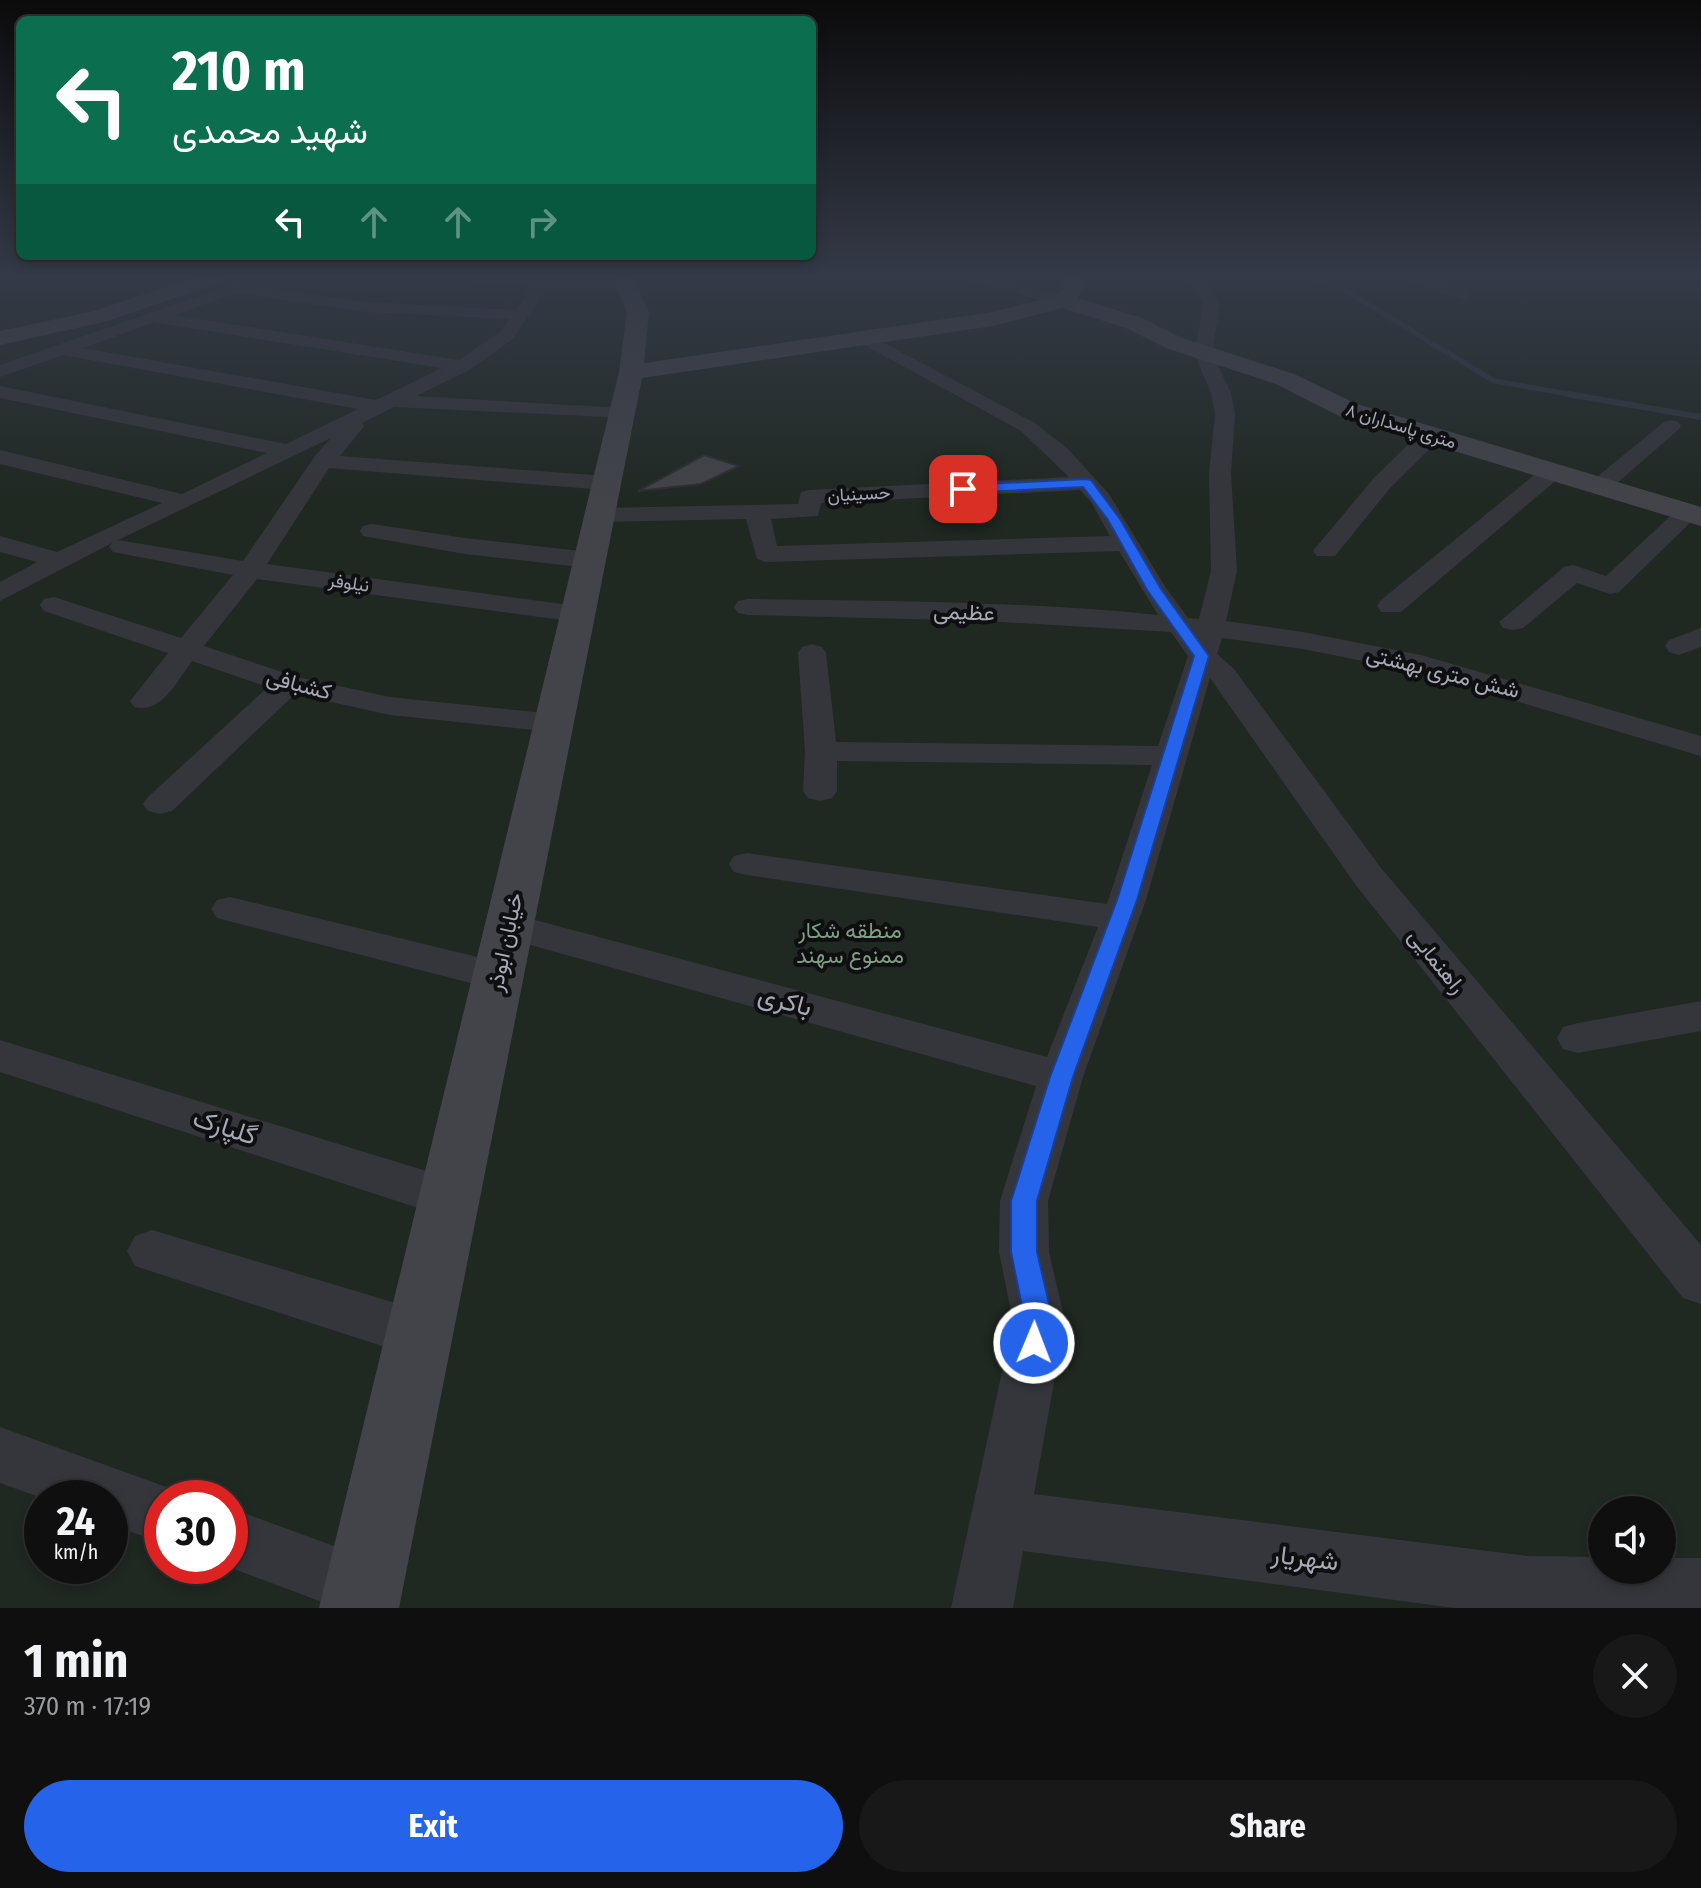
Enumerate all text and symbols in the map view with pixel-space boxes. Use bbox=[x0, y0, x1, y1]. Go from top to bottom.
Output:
text: 210 m bbox=[172, 38, 306, 105]
icon: left bbox=[40, 48, 144, 152]
text: شهید محمدی bbox=[172, 109, 368, 153]
icon: left bbox=[268, 200, 312, 244]
icon: ahead bbox=[352, 200, 396, 244]
icon: ahead bbox=[436, 200, 480, 244]
icon: right bbox=[520, 200, 564, 244]
street label: ۸ متری پاسداران bbox=[1343, 399, 1459, 454]
pin bbox=[929, 455, 997, 523]
icon: arrive bbox=[941, 467, 985, 511]
street label: حسینیان bbox=[827, 481, 891, 507]
street label: نیلوفر bbox=[326, 569, 371, 597]
street label: عظیمی bbox=[933, 597, 995, 627]
street label: شش متری بهشتی bbox=[1364, 640, 1522, 704]
street label: کشبافی bbox=[264, 662, 335, 706]
street label: خیابان ابوذر bbox=[481, 890, 529, 995]
park label: منطقه شکار ممنوع سهند bbox=[796, 917, 904, 970]
street label: راهنمایی bbox=[1402, 923, 1472, 999]
street label: باکری bbox=[755, 979, 815, 1023]
street label: گلپارک bbox=[189, 1102, 261, 1154]
position arrow bbox=[992, 1301, 1076, 1385]
speed limit sign: 30 bbox=[144, 1480, 248, 1584]
map controls bbox=[1588, 1496, 1676, 1584]
button: sound bbox=[1588, 1496, 1676, 1584]
text: 24 bbox=[57, 1498, 95, 1546]
street label: شهریار bbox=[1269, 1538, 1340, 1577]
text: km/h bbox=[54, 1540, 98, 1564]
text: 1 min bbox=[24, 1632, 129, 1690]
button: close bbox=[1593, 1634, 1677, 1718]
text: 370 m · 17:19 bbox=[24, 1691, 151, 1722]
button: Exit bbox=[24, 1780, 843, 1872]
button: Share bbox=[859, 1780, 1677, 1872]

